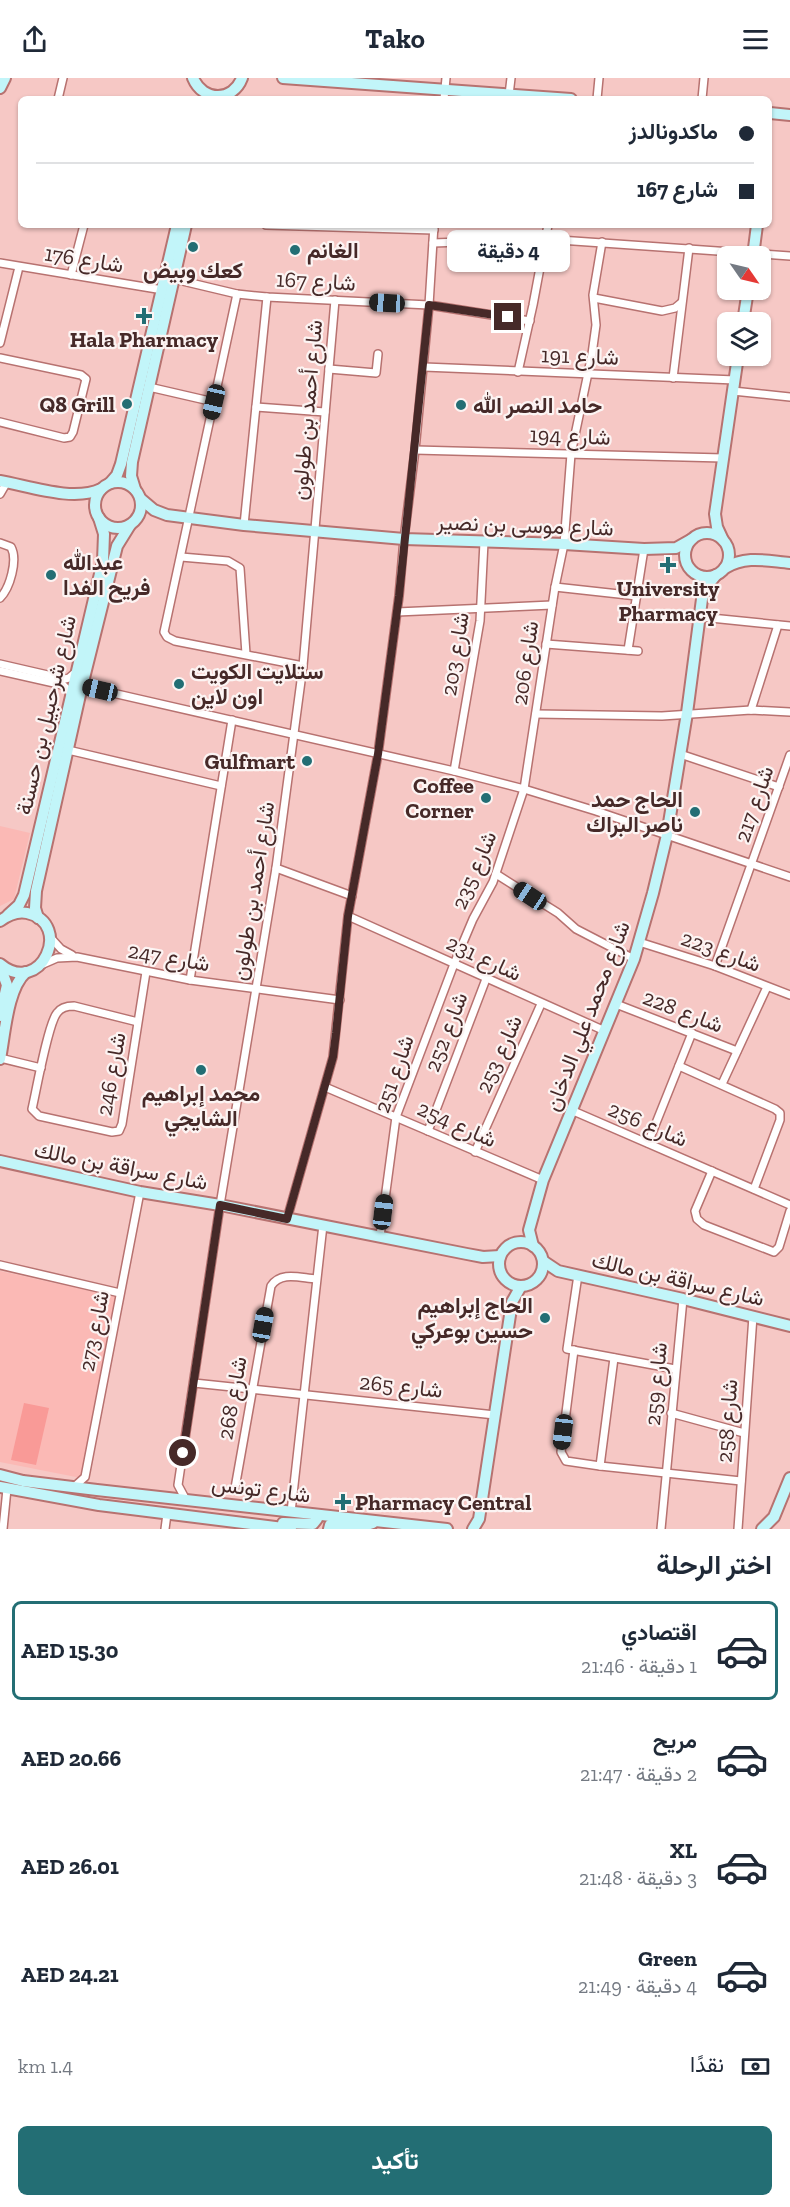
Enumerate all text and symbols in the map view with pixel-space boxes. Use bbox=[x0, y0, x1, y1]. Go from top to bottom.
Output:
icon: share bbox=[18, 23, 51, 56]
text: Tako bbox=[365, 23, 425, 55]
icon: menu bbox=[739, 23, 772, 56]
text: ماكدونالدز bbox=[629, 118, 718, 145]
text: شارع 167 bbox=[637, 176, 718, 203]
callout: 4 دقيقة bbox=[446, 230, 570, 272]
place label: الغانم bbox=[307, 237, 359, 265]
street label: شارع 176 bbox=[43, 239, 125, 280]
text: 4 دقيقة bbox=[477, 239, 540, 263]
marker: كعك وبيض bbox=[186, 240, 200, 254]
marker: الغانم bbox=[288, 243, 302, 257]
north arrow bbox=[717, 246, 771, 300]
map controls bbox=[717, 246, 771, 366]
place label: كعك وبيض bbox=[143, 257, 243, 284]
street label: شارع 167 bbox=[275, 265, 357, 298]
car bbox=[369, 293, 405, 313]
route end bbox=[494, 303, 521, 330]
marker: Hala Pharmacy bbox=[137, 309, 151, 323]
button: layers bbox=[717, 312, 771, 366]
street label: شارع أحمد بن طولون bbox=[286, 319, 329, 501]
place label: Hala Pharmacy bbox=[70, 326, 219, 353]
street label: شارع 191 bbox=[541, 341, 619, 372]
car bbox=[201, 382, 227, 422]
place label: Q8 Grill bbox=[39, 391, 115, 418]
place label: حامد النصر الله bbox=[473, 392, 602, 419]
marker: Q8 Grill bbox=[120, 397, 134, 411]
marker: حامد النصر الله bbox=[454, 398, 468, 412]
street label: شارع 194 bbox=[529, 421, 611, 452]
street label: شارع موسى بن نصير bbox=[435, 508, 614, 543]
place label: عبدالله فريح الفدا bbox=[63, 549, 151, 603]
marker: University Pharmacy bbox=[661, 558, 675, 572]
marker: عبدالله فريح الفدا bbox=[44, 568, 58, 582]
place label: University Pharmacy bbox=[616, 575, 720, 627]
street label: شارع 203 bbox=[435, 610, 476, 698]
street label: شارع شرحبيل بن حسنة bbox=[10, 613, 83, 817]
street label: شارع 206 bbox=[506, 619, 545, 707]
place label: ستلايت الكويت اون لاين bbox=[191, 658, 324, 710]
car bbox=[80, 677, 120, 703]
marker: ستلايت الكويت اون لاين bbox=[172, 677, 186, 691]
place label: Gulfmart bbox=[204, 748, 295, 775]
marker: Gulfmart bbox=[300, 754, 314, 768]
street label: شارع 217 bbox=[728, 762, 781, 846]
place label: Coffee Corner bbox=[405, 772, 474, 824]
place label: الحاج حمد ناصر البراك bbox=[586, 786, 683, 838]
marker: Coffee Corner bbox=[479, 791, 493, 805]
street label: شارع أحمد بن طولون bbox=[226, 800, 281, 983]
marker: الحاج حمد ناصر البراك bbox=[688, 805, 702, 819]
street label: شارع 235 bbox=[445, 827, 503, 914]
car bbox=[510, 879, 550, 913]
street label: شارع محمد علي الدخان bbox=[538, 917, 640, 1117]
street label: شارع 223 bbox=[677, 924, 764, 979]
street label: شارع 231 bbox=[442, 929, 526, 988]
street label: شارع 247 bbox=[126, 937, 212, 978]
street label: شارع 228 bbox=[639, 983, 727, 1040]
street label: شارع 252 bbox=[418, 988, 474, 1076]
street label: شارع 253 bbox=[470, 1011, 529, 1098]
street label: شارع 246 bbox=[90, 1030, 133, 1118]
street label: شارع 251 bbox=[368, 1032, 421, 1117]
marker: محمد إبراهيم الشايجي bbox=[194, 1063, 208, 1077]
place label: محمد إبراهيم الشايجي bbox=[142, 1080, 260, 1137]
street label: شارع 254 bbox=[413, 1095, 501, 1154]
street label: شارع 256 bbox=[604, 1095, 692, 1154]
street label: شارع سراقة بن مالك bbox=[32, 1136, 210, 1197]
car bbox=[372, 1193, 394, 1231]
street label: شارع سراقة بن مالك bbox=[589, 1246, 767, 1313]
street label: شارع 273 bbox=[73, 1288, 116, 1374]
place label: الحاج إبراهيم حسين بوعركي bbox=[411, 1292, 533, 1349]
car bbox=[251, 1306, 275, 1344]
marker: الحاج إبراهيم حسين بوعركي bbox=[538, 1311, 552, 1325]
street label: شارع 259 bbox=[639, 1341, 674, 1427]
street label: شارع 268 bbox=[211, 1354, 254, 1442]
street label: شارع 265 bbox=[358, 1368, 444, 1405]
street label: شارع 258 bbox=[711, 1378, 744, 1464]
car bbox=[552, 1413, 574, 1451]
route start bbox=[169, 1439, 196, 1466]
street label: شارع تونس bbox=[210, 1470, 312, 1509]
place label: Pharmacy Central bbox=[355, 1489, 532, 1516]
marker: Pharmacy Central bbox=[336, 1495, 350, 1509]
text: اختر الرحلة bbox=[656, 1549, 772, 1581]
text: اقتصادي bbox=[621, 1619, 697, 1646]
icon: car bbox=[715, 1624, 769, 1678]
text: AED 15.30 bbox=[21, 1637, 118, 1664]
text: 1 دقيقة · 21:46 bbox=[581, 1654, 697, 1678]
text: مريح bbox=[653, 1727, 697, 1754]
icon: car bbox=[715, 1732, 769, 1786]
text: AED 20.66 bbox=[21, 1745, 121, 1772]
text: 2 دقيقة · 21:47 bbox=[580, 1762, 697, 1786]
text: XL bbox=[670, 1837, 697, 1864]
icon: car bbox=[715, 1840, 769, 1894]
text: AED 26.01 bbox=[21, 1853, 119, 1880]
text: 3 دقيقة · 21:48 bbox=[579, 1866, 697, 1890]
text: Green bbox=[638, 1945, 697, 1972]
icon: car bbox=[715, 1948, 769, 2002]
text: AED 24.21 bbox=[21, 1961, 119, 1988]
text: 4 دقيقة · 21:49 bbox=[578, 1974, 697, 1998]
icon: cash bbox=[739, 2050, 772, 2083]
text: نقدًا bbox=[690, 2051, 724, 2078]
text: 1.4 km bbox=[18, 2054, 73, 2078]
button: تأكيد bbox=[18, 2126, 772, 2195]

